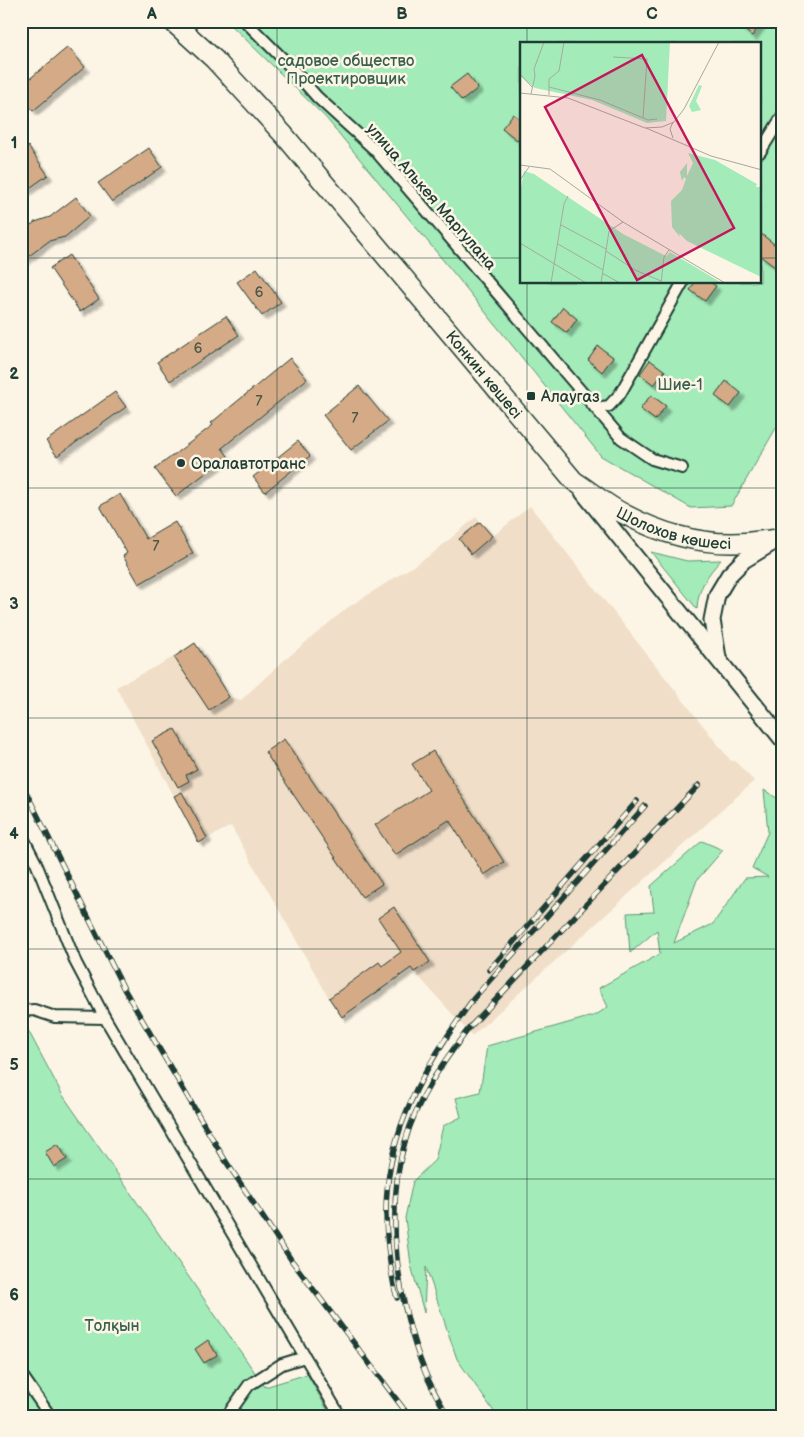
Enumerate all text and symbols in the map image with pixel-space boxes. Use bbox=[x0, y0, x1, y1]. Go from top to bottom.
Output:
text: A bbox=[146, 5, 157, 24]
text: B bbox=[396, 5, 408, 24]
text: C bbox=[646, 5, 658, 24]
inset map bbox=[520, 42, 762, 284]
park label: садовое общество Проектировщик bbox=[278, 52, 414, 89]
street label: улица Алькея Маргулана bbox=[362, 120, 500, 275]
text: 1 bbox=[11, 134, 17, 153]
house number: 6 bbox=[255, 284, 264, 301]
street label: Конкин көшесі bbox=[441, 327, 526, 423]
house number: 6 bbox=[194, 340, 203, 357]
text: 2 bbox=[9, 365, 19, 384]
park label: Шие-1 bbox=[657, 376, 703, 395]
place label: Алаугаз bbox=[540, 388, 600, 407]
marker: Алаугаз bbox=[525, 390, 537, 402]
house number: 7 bbox=[256, 393, 263, 410]
house number: 7 bbox=[352, 410, 359, 427]
place label: Оралавтотранс bbox=[191, 455, 306, 474]
marker: Оралавтотранс bbox=[175, 457, 187, 469]
street label: Шолохов көшесі bbox=[613, 504, 731, 554]
house number: 7 bbox=[153, 538, 160, 555]
text: 3 bbox=[9, 595, 19, 614]
text: 4 bbox=[9, 825, 19, 844]
text: 5 bbox=[9, 1056, 19, 1075]
text: 6 bbox=[9, 1286, 19, 1305]
park label: Толқын bbox=[84, 1317, 140, 1336]

